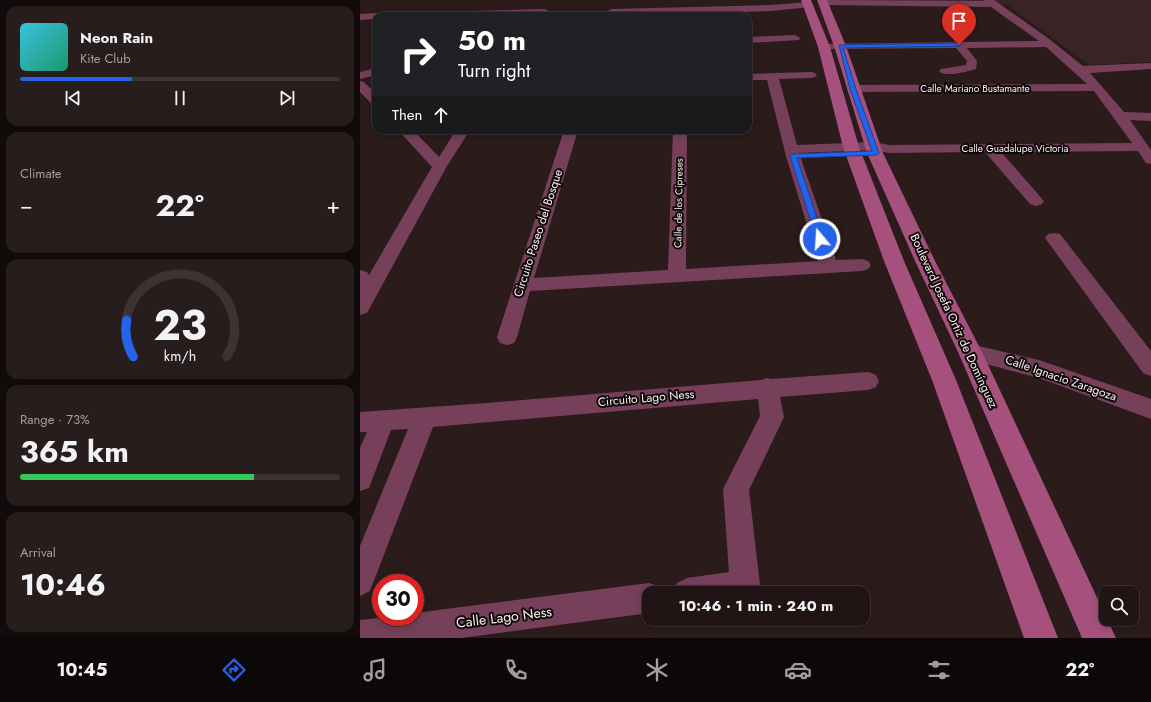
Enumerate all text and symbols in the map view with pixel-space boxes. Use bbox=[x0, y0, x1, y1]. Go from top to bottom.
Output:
pin bbox=[942, 4, 976, 45]
icon: arrive bbox=[948, 10, 970, 32]
text: 50 m bbox=[458, 20, 526, 61]
text: Neon Rain bbox=[80, 27, 153, 49]
icon: right bbox=[392, 28, 444, 80]
text: Kite Club bbox=[80, 49, 131, 68]
text: Turn right bbox=[458, 58, 530, 84]
street label: Calle Mariano Bustamante bbox=[920, 81, 1030, 96]
icon: previous bbox=[62, 87, 84, 109]
icon: pause bbox=[169, 87, 191, 109]
icon: next bbox=[276, 87, 298, 109]
text: Then bbox=[392, 104, 422, 126]
icon: ahead bbox=[430, 104, 452, 126]
street label: Calle Guadalupe Victoria bbox=[962, 141, 1069, 156]
street label: Calle de los Cipreses bbox=[670, 158, 687, 248]
text: Climate bbox=[20, 164, 61, 183]
street label: Circuito Paseo del Bosque bbox=[509, 167, 567, 299]
text: 22° bbox=[156, 184, 204, 227]
text: − bbox=[20, 189, 33, 221]
text: + bbox=[326, 189, 340, 221]
position arrow bbox=[799, 218, 841, 260]
street label: Boulevard Josefa Ortiz de Domínguez bbox=[906, 231, 1003, 412]
text: 23 bbox=[153, 295, 207, 356]
text: km/h bbox=[164, 346, 196, 366]
street label: Calle Ignacio Zaragoza bbox=[1003, 350, 1119, 406]
street label: Circuito Lago Ness bbox=[597, 385, 695, 411]
text: Range · 73% bbox=[20, 410, 90, 429]
text: 365 km bbox=[20, 430, 129, 473]
text: Arrival bbox=[20, 543, 56, 562]
text: 10:46 bbox=[20, 563, 106, 606]
speed limit sign: 30 bbox=[372, 574, 424, 626]
map controls bbox=[1099, 586, 1139, 626]
button: search bbox=[1099, 586, 1139, 626]
text: 10:46 · 1 min · 240 m bbox=[679, 595, 833, 617]
street label: Calle Lago Ness bbox=[455, 601, 553, 633]
icon: directions bbox=[220, 656, 248, 684]
icon: music bbox=[361, 656, 389, 684]
icon: phone bbox=[502, 656, 530, 684]
icon: climate bbox=[643, 656, 671, 684]
icon: car bbox=[784, 656, 812, 684]
icon: filters bbox=[925, 656, 953, 684]
text: 10:45 bbox=[56, 657, 107, 683]
text: 22° bbox=[1066, 657, 1094, 683]

